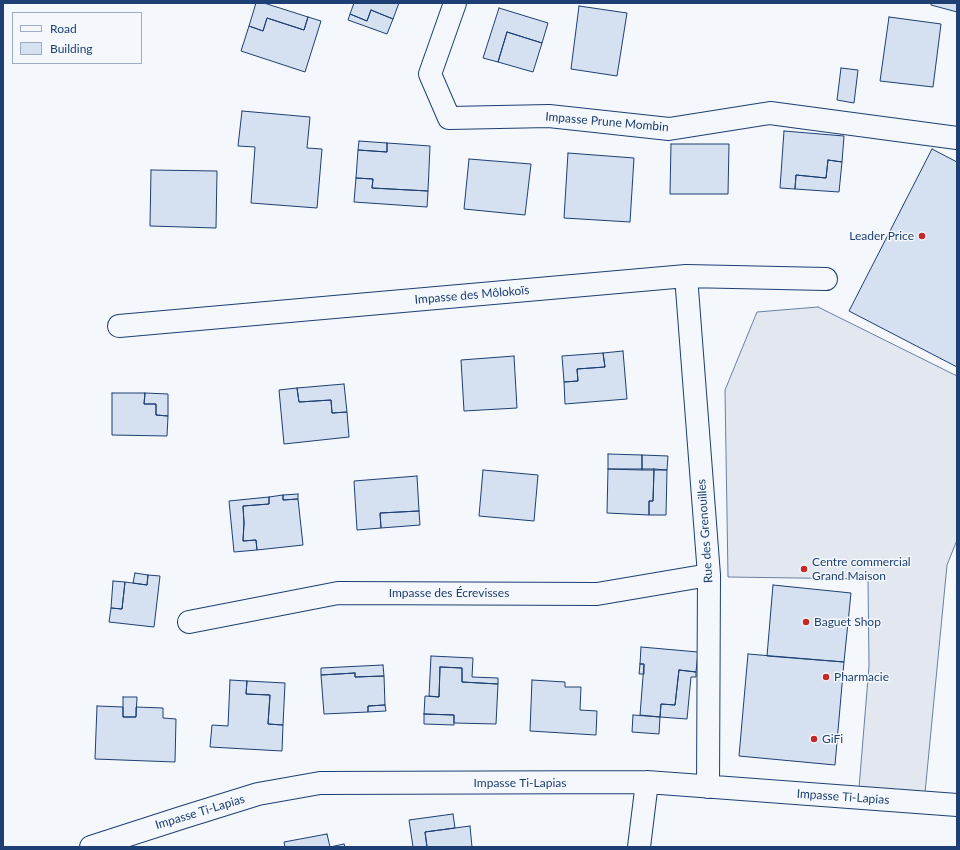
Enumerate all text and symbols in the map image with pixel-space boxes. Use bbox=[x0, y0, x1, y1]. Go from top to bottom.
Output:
legend bbox=[12, 12, 142, 64]
text: Road bbox=[50, 21, 77, 36]
text: Building bbox=[50, 41, 93, 56]
street label: Impasse Prune Mombin bbox=[545, 109, 669, 135]
place label: Leader Price bbox=[849, 229, 914, 243]
marker: Leader Price bbox=[917, 231, 927, 241]
street label: Impasse des Môlokoïs bbox=[414, 283, 530, 307]
street label: Rue des Grenouilles bbox=[694, 479, 716, 583]
place label: Centre commercial Grand Maison bbox=[812, 555, 911, 583]
marker: Centre commercial Grand Maison bbox=[799, 564, 809, 574]
street label: Impasse des Écrevisses bbox=[389, 586, 509, 600]
place label: Baguet Shop bbox=[814, 615, 881, 629]
marker: Baguet Shop bbox=[801, 617, 811, 627]
place label: Pharmacie bbox=[834, 670, 889, 684]
marker: Pharmacie bbox=[821, 672, 831, 682]
place label: GiFi bbox=[822, 732, 843, 746]
marker: GiFi bbox=[809, 734, 819, 744]
street label: Impasse Ti-Lapias bbox=[474, 776, 566, 790]
street label: Impasse Ti-Lapias bbox=[796, 787, 890, 807]
street label: Impasse Ti-Lapias bbox=[153, 792, 247, 832]

